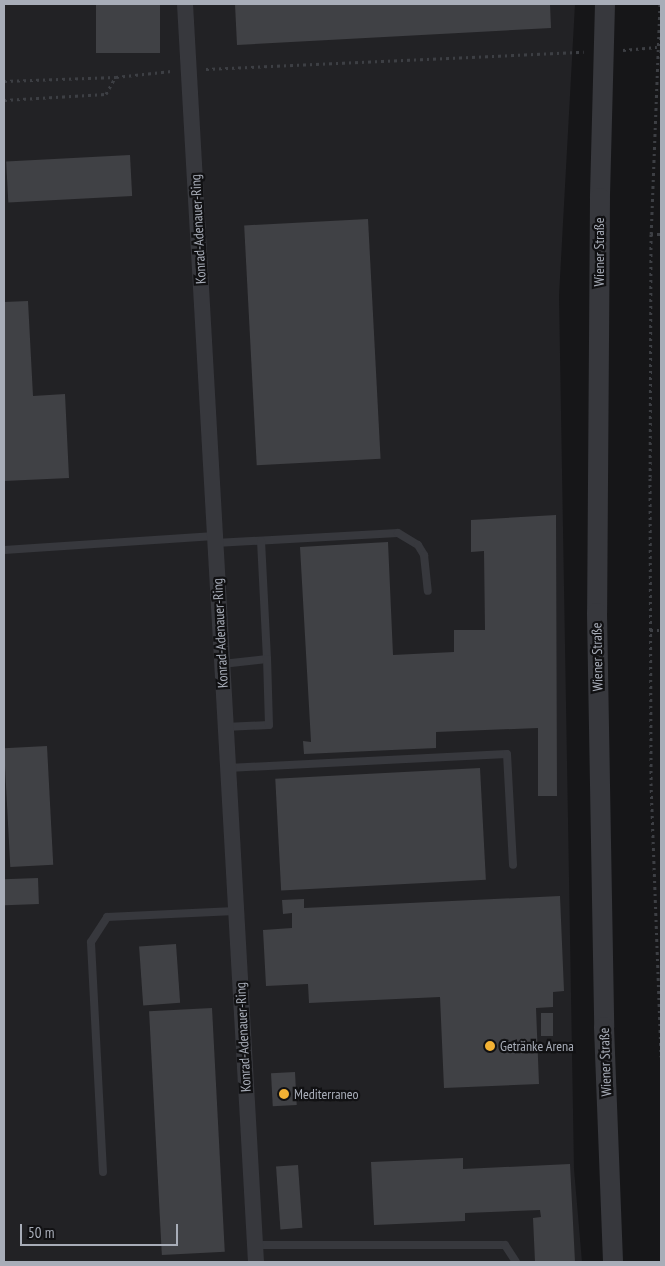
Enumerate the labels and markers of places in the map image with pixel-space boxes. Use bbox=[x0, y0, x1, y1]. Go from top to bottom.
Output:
place label: Getränke Arena bbox=[500, 1038, 574, 1054]
marker: Getränke Arena bbox=[484, 1040, 496, 1052]
place label: Mediterraneo bbox=[294, 1086, 358, 1102]
marker: Mediterraneo bbox=[278, 1088, 290, 1100]

